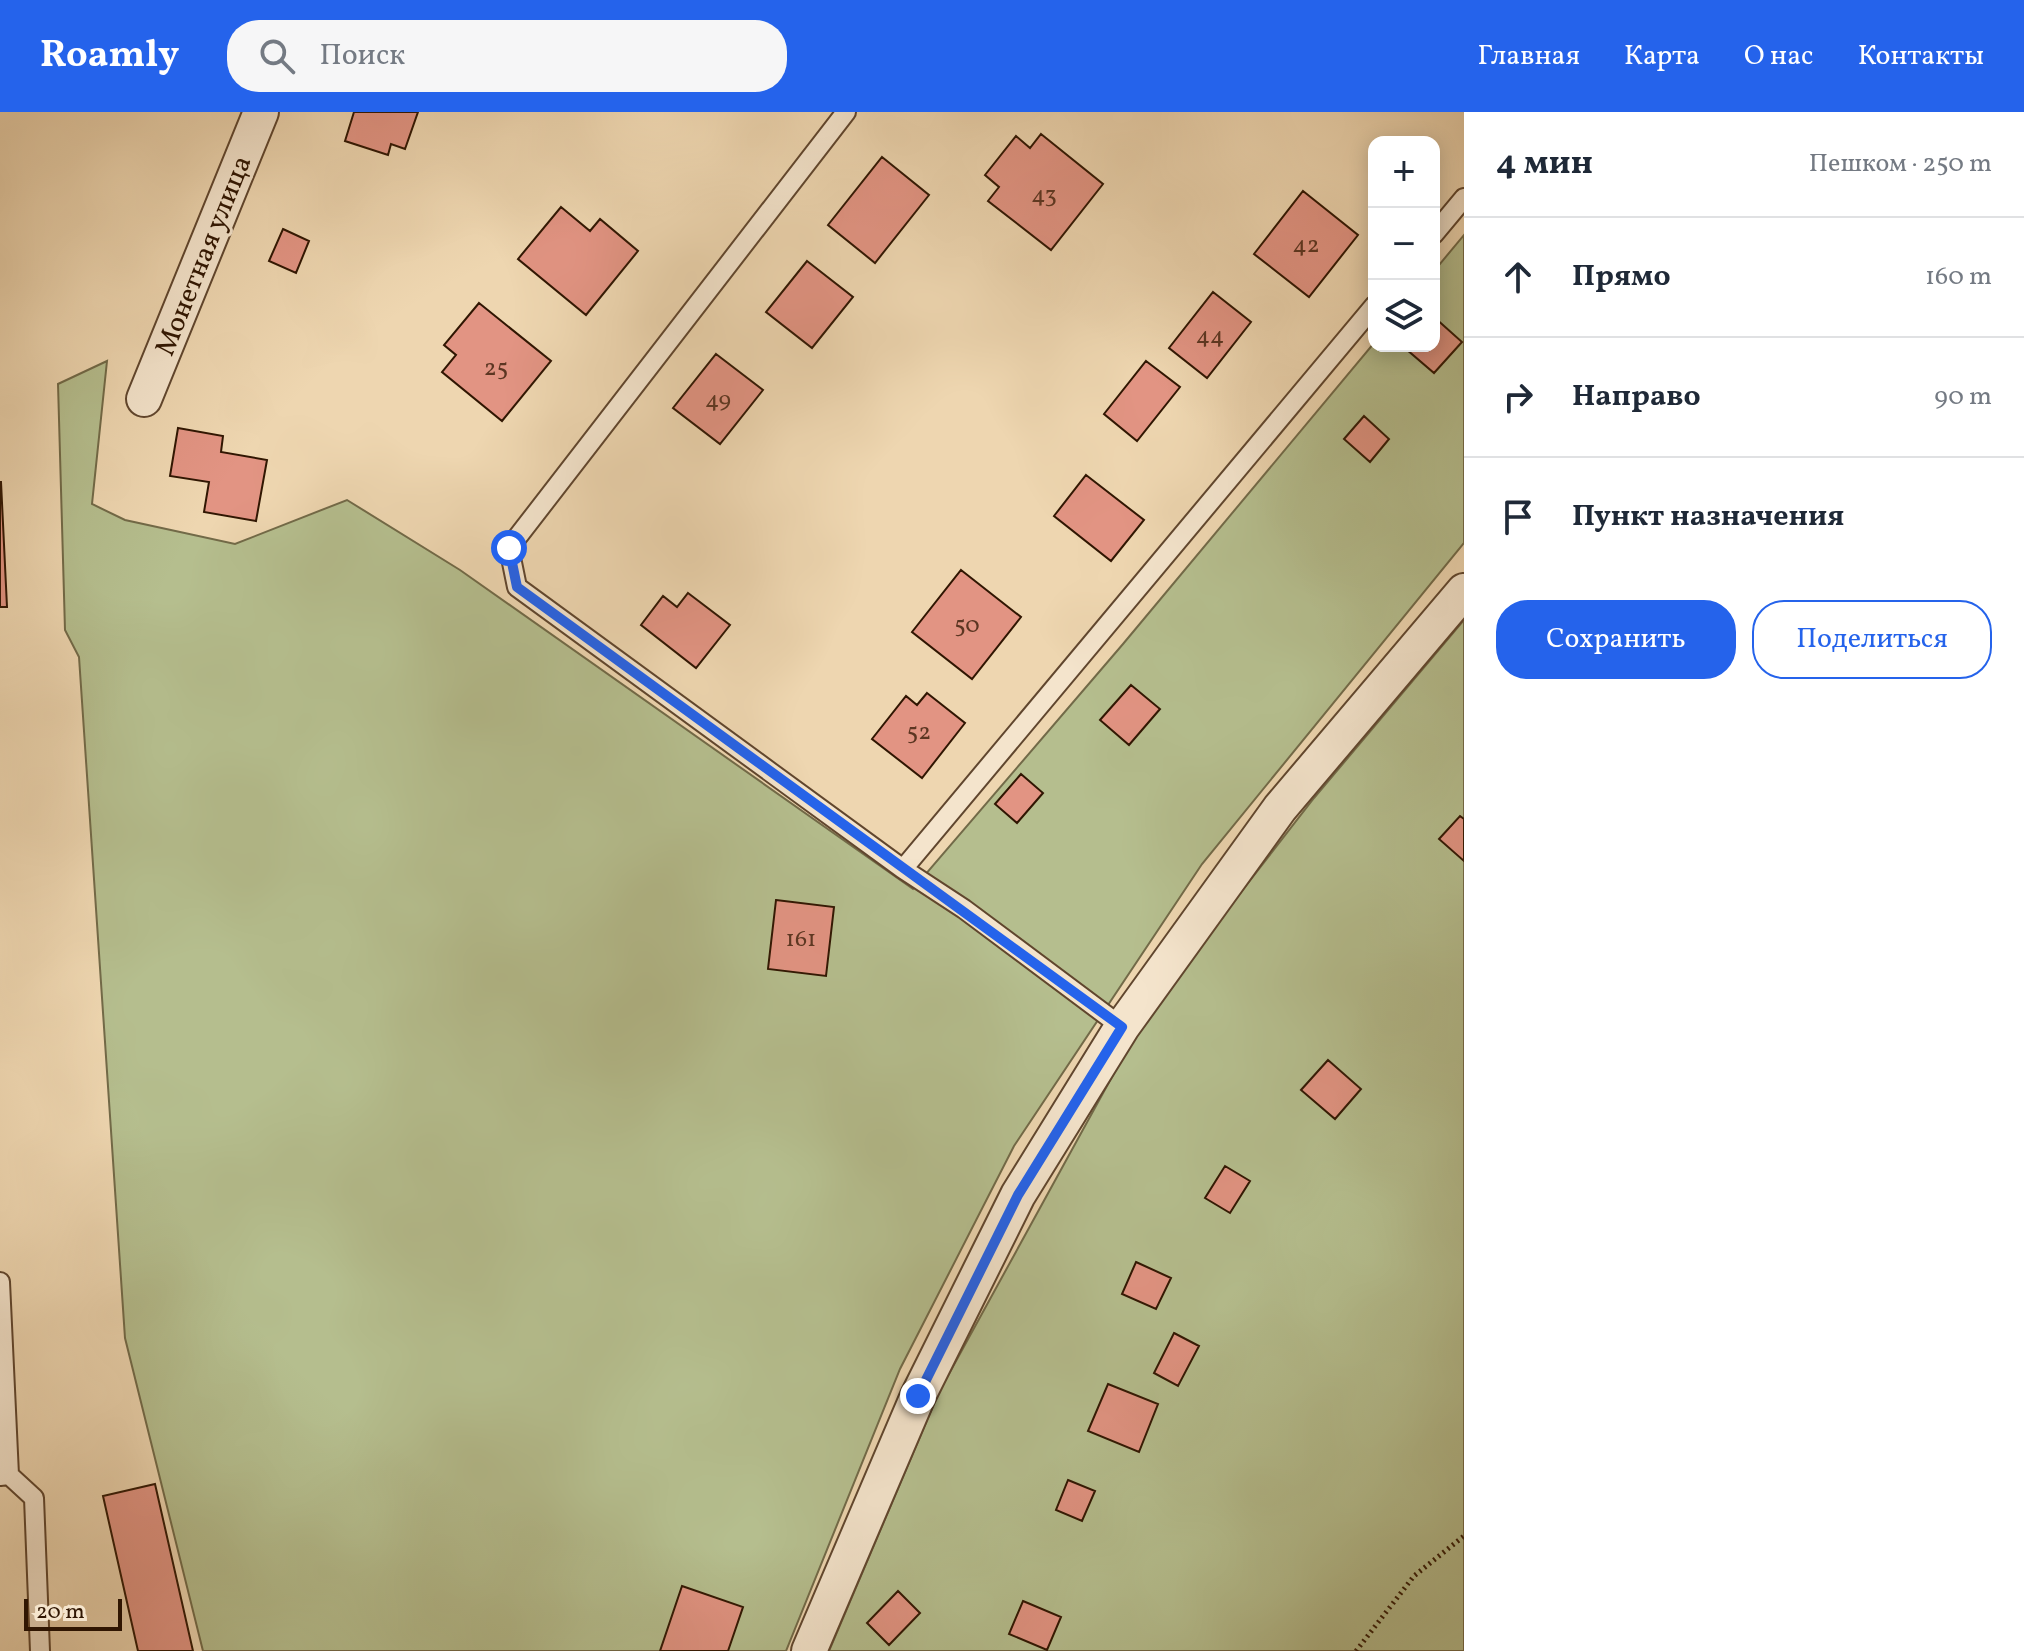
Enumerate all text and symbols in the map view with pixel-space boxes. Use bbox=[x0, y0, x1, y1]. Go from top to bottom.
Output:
search box bbox=[227, 20, 787, 92]
text: Roamly bbox=[40, 30, 179, 83]
icon: search bbox=[255, 34, 299, 78]
text: Поиск bbox=[319, 35, 405, 77]
text: Главная bbox=[1478, 37, 1580, 76]
text: Карта bbox=[1624, 37, 1700, 76]
text: О нас bbox=[1744, 37, 1814, 76]
text: Контакты bbox=[1858, 37, 1984, 76]
map controls bbox=[1368, 136, 1440, 352]
button: + bbox=[1368, 136, 1440, 208]
text: 4 мин bbox=[1496, 141, 1593, 188]
text: Пешком · 250 m bbox=[1809, 146, 1992, 182]
street label: Монетная улица bbox=[146, 150, 262, 362]
house number: 43 bbox=[1031, 179, 1057, 213]
button: − bbox=[1368, 208, 1440, 280]
house number: 42 bbox=[1292, 229, 1320, 263]
icon: ahead bbox=[1496, 255, 1540, 299]
text: Прямо bbox=[1572, 256, 1671, 298]
text: 160 m bbox=[1925, 259, 1992, 295]
button: layers bbox=[1368, 280, 1440, 352]
house number: 44 bbox=[1196, 320, 1224, 354]
house number: 25 bbox=[484, 352, 508, 386]
icon: right bbox=[1496, 375, 1540, 419]
text: Направо bbox=[1572, 376, 1701, 418]
text: 90 m bbox=[1934, 379, 1992, 415]
house number: 49 bbox=[705, 384, 731, 418]
icon: arrive bbox=[1496, 495, 1540, 539]
text: Пункт назначения bbox=[1572, 496, 1844, 538]
route start bbox=[491, 530, 527, 566]
button: Сохранить bbox=[1496, 600, 1736, 679]
button: Поделиться bbox=[1752, 600, 1992, 679]
house number: 50 bbox=[954, 609, 980, 643]
house number: 52 bbox=[907, 716, 931, 750]
house number: 161 bbox=[786, 923, 816, 957]
route end bbox=[900, 1378, 936, 1414]
scale bar bbox=[24, 1595, 122, 1631]
text: 20 m bbox=[36, 1597, 85, 1628]

